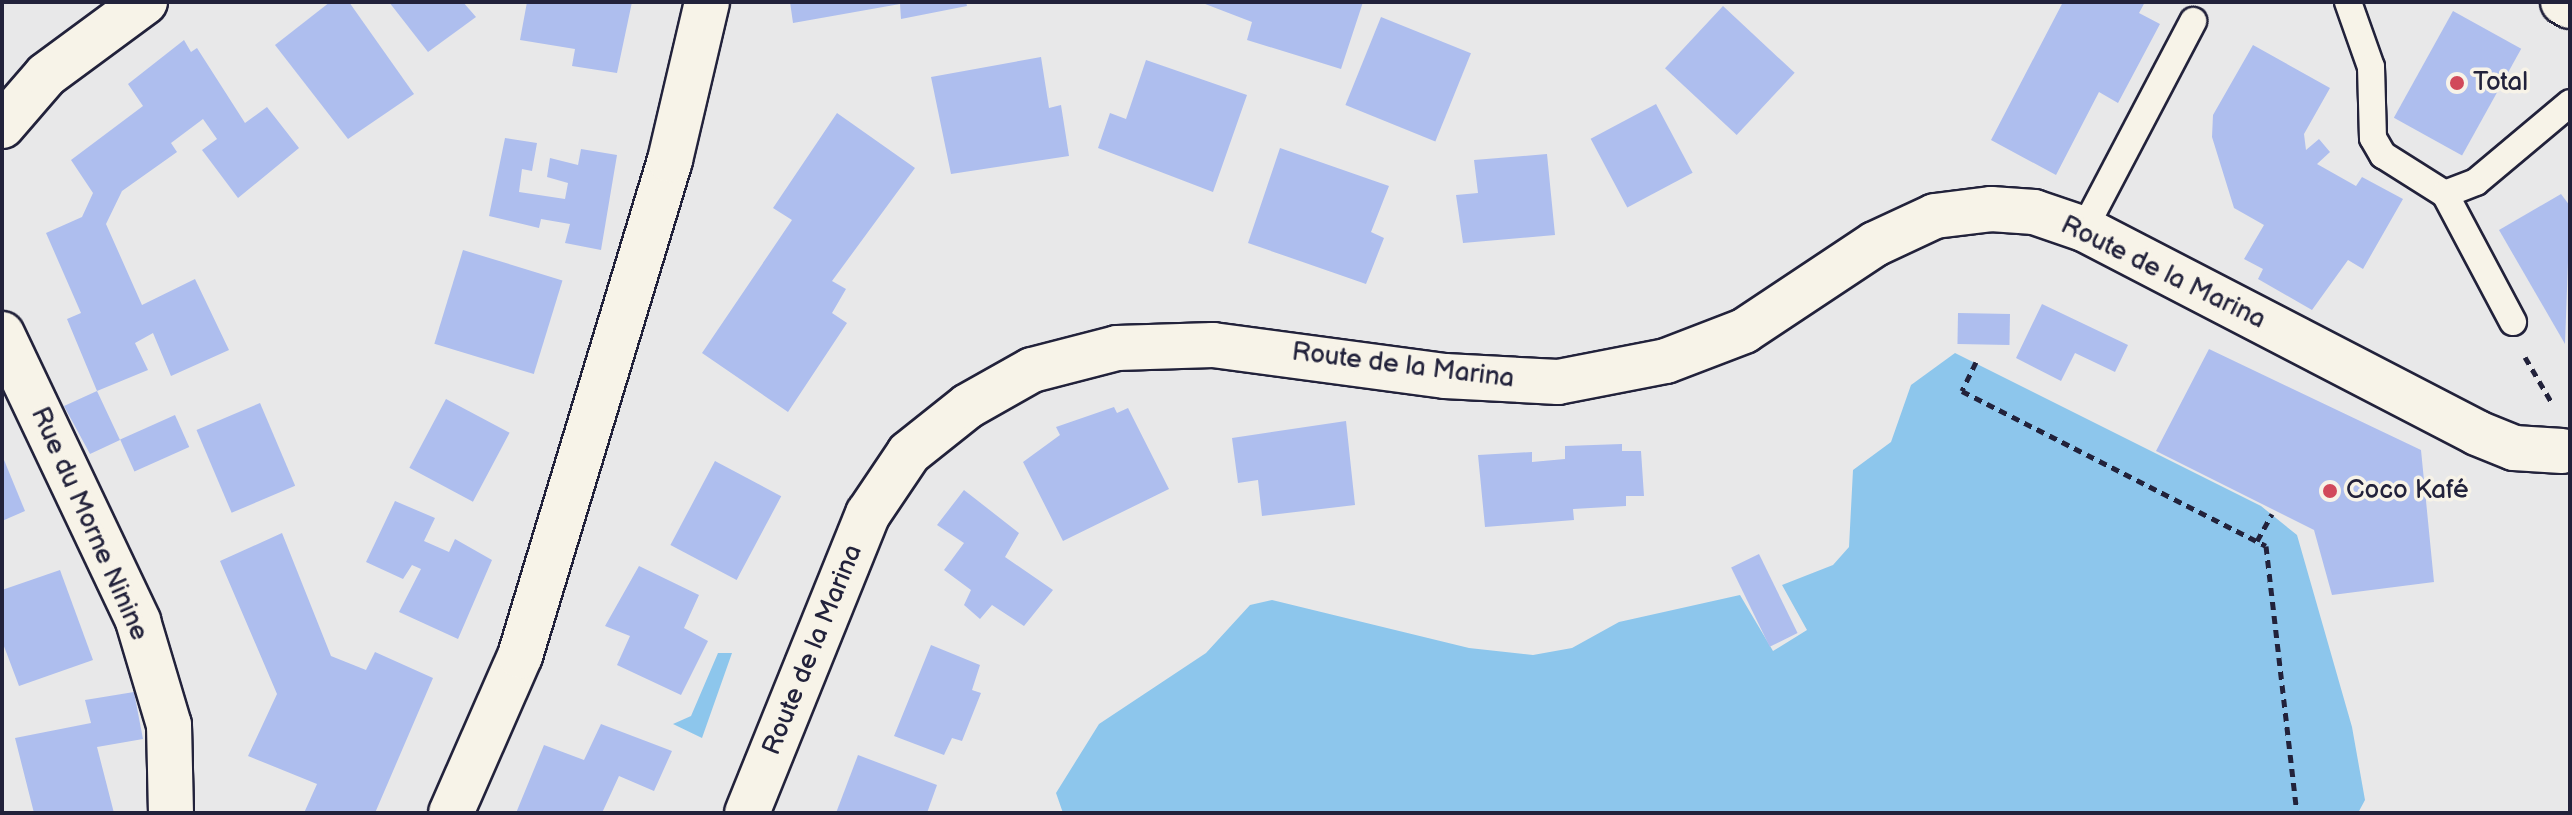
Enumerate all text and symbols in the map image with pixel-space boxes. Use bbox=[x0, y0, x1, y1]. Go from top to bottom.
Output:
place label: Total bbox=[2473, 67, 2528, 99]
marker: Total bbox=[2448, 74, 2466, 92]
street label: Route de la Marina bbox=[2056, 210, 2270, 336]
street label: Route de la Marina bbox=[1290, 337, 1516, 395]
street label: Rue du Morne Ninine bbox=[24, 403, 154, 645]
place label: Coco Kafé bbox=[2346, 475, 2469, 507]
marker: Coco Kafé bbox=[2321, 482, 2339, 500]
street label: Route de la Marina bbox=[757, 540, 869, 760]

